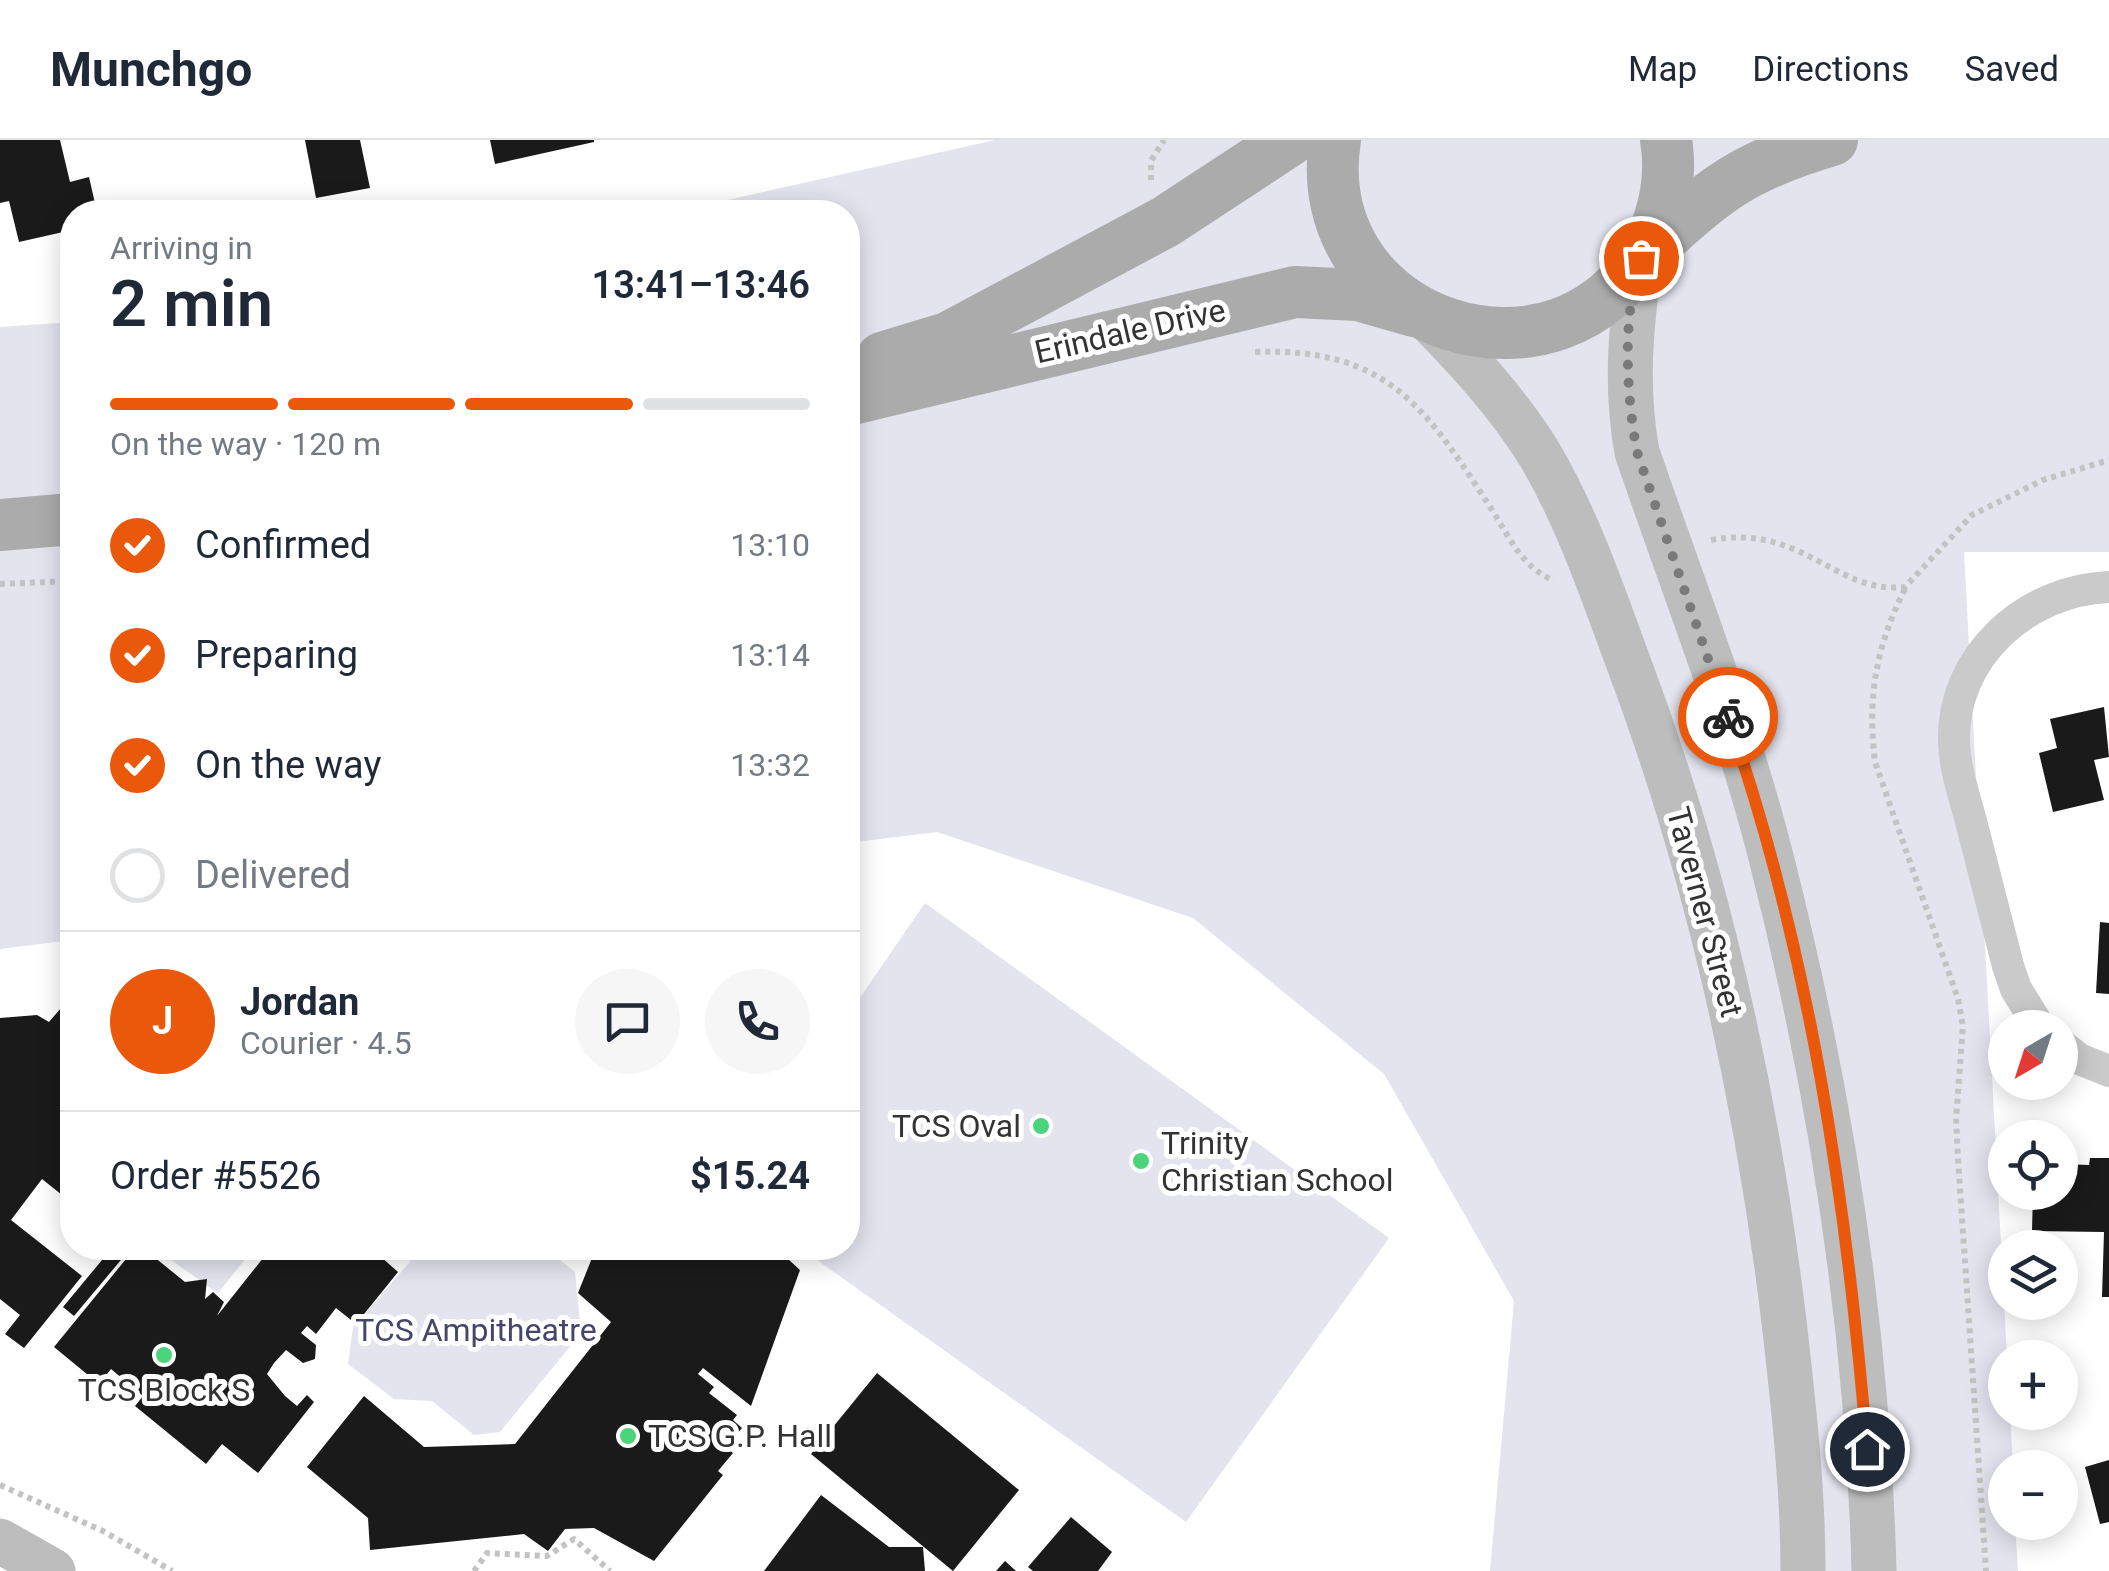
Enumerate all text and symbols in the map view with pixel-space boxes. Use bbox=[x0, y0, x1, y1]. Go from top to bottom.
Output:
text: Munchgo bbox=[50, 41, 252, 98]
text: Map bbox=[1628, 49, 1697, 90]
text: Directions bbox=[1752, 49, 1909, 90]
text: Saved bbox=[1964, 49, 2059, 90]
pin bbox=[1599, 216, 1684, 301]
text: Arriving in bbox=[110, 229, 253, 267]
icon: bag bbox=[1614, 231, 1669, 286]
text: 13:41–13:46 bbox=[591, 263, 810, 307]
text: 2 min bbox=[110, 266, 273, 342]
street label: Erindale Drive bbox=[1031, 291, 1229, 371]
text: On the way · 120 m bbox=[110, 425, 381, 463]
icon: check bbox=[110, 518, 165, 573]
text: Confirmed bbox=[195, 523, 371, 567]
text: 13:10 bbox=[730, 526, 810, 564]
icon: check bbox=[110, 628, 165, 683]
text: Preparing bbox=[195, 633, 358, 677]
text: 13:14 bbox=[730, 636, 810, 674]
courier bbox=[1678, 667, 1778, 767]
icon: bike bbox=[1701, 690, 1756, 745]
icon: check bbox=[110, 738, 165, 793]
text: On the way bbox=[195, 743, 381, 787]
text: 13:32 bbox=[730, 746, 810, 784]
street label: Taverner Street bbox=[1659, 803, 1751, 1021]
text: Delivered bbox=[195, 853, 351, 897]
button: chat bbox=[575, 969, 680, 1074]
button: phone bbox=[705, 969, 810, 1074]
text: Jordan bbox=[240, 980, 359, 1024]
text: J bbox=[152, 999, 173, 1043]
north arrow bbox=[1988, 1010, 2078, 1100]
map controls bbox=[1988, 1010, 2078, 1540]
text: Courier · 4.5 bbox=[240, 1024, 412, 1062]
place label: TCS Oval bbox=[892, 1107, 1021, 1145]
marker: TCS Oval bbox=[1030, 1115, 1052, 1137]
button: locate bbox=[1988, 1120, 2078, 1210]
place label: Trinity Christian School bbox=[1161, 1124, 1394, 1199]
marker: Trinity Christian School bbox=[1130, 1150, 1152, 1172]
text: Order #5526 bbox=[110, 1154, 321, 1198]
text: $15.24 bbox=[690, 1154, 810, 1198]
button: layers bbox=[1988, 1230, 2078, 1320]
park label: TCS Ampitheatre bbox=[355, 1311, 597, 1349]
button: + bbox=[1988, 1340, 2078, 1430]
marker: TCS Block S bbox=[153, 1344, 175, 1366]
place label: TCS Block S bbox=[78, 1371, 250, 1409]
pin bbox=[1825, 1407, 1910, 1492]
place label: TCS G.P. Hall bbox=[648, 1417, 832, 1455]
icon: home bbox=[1840, 1422, 1895, 1477]
marker: TCS G.P. Hall bbox=[617, 1425, 639, 1447]
button: − bbox=[1988, 1450, 2078, 1540]

